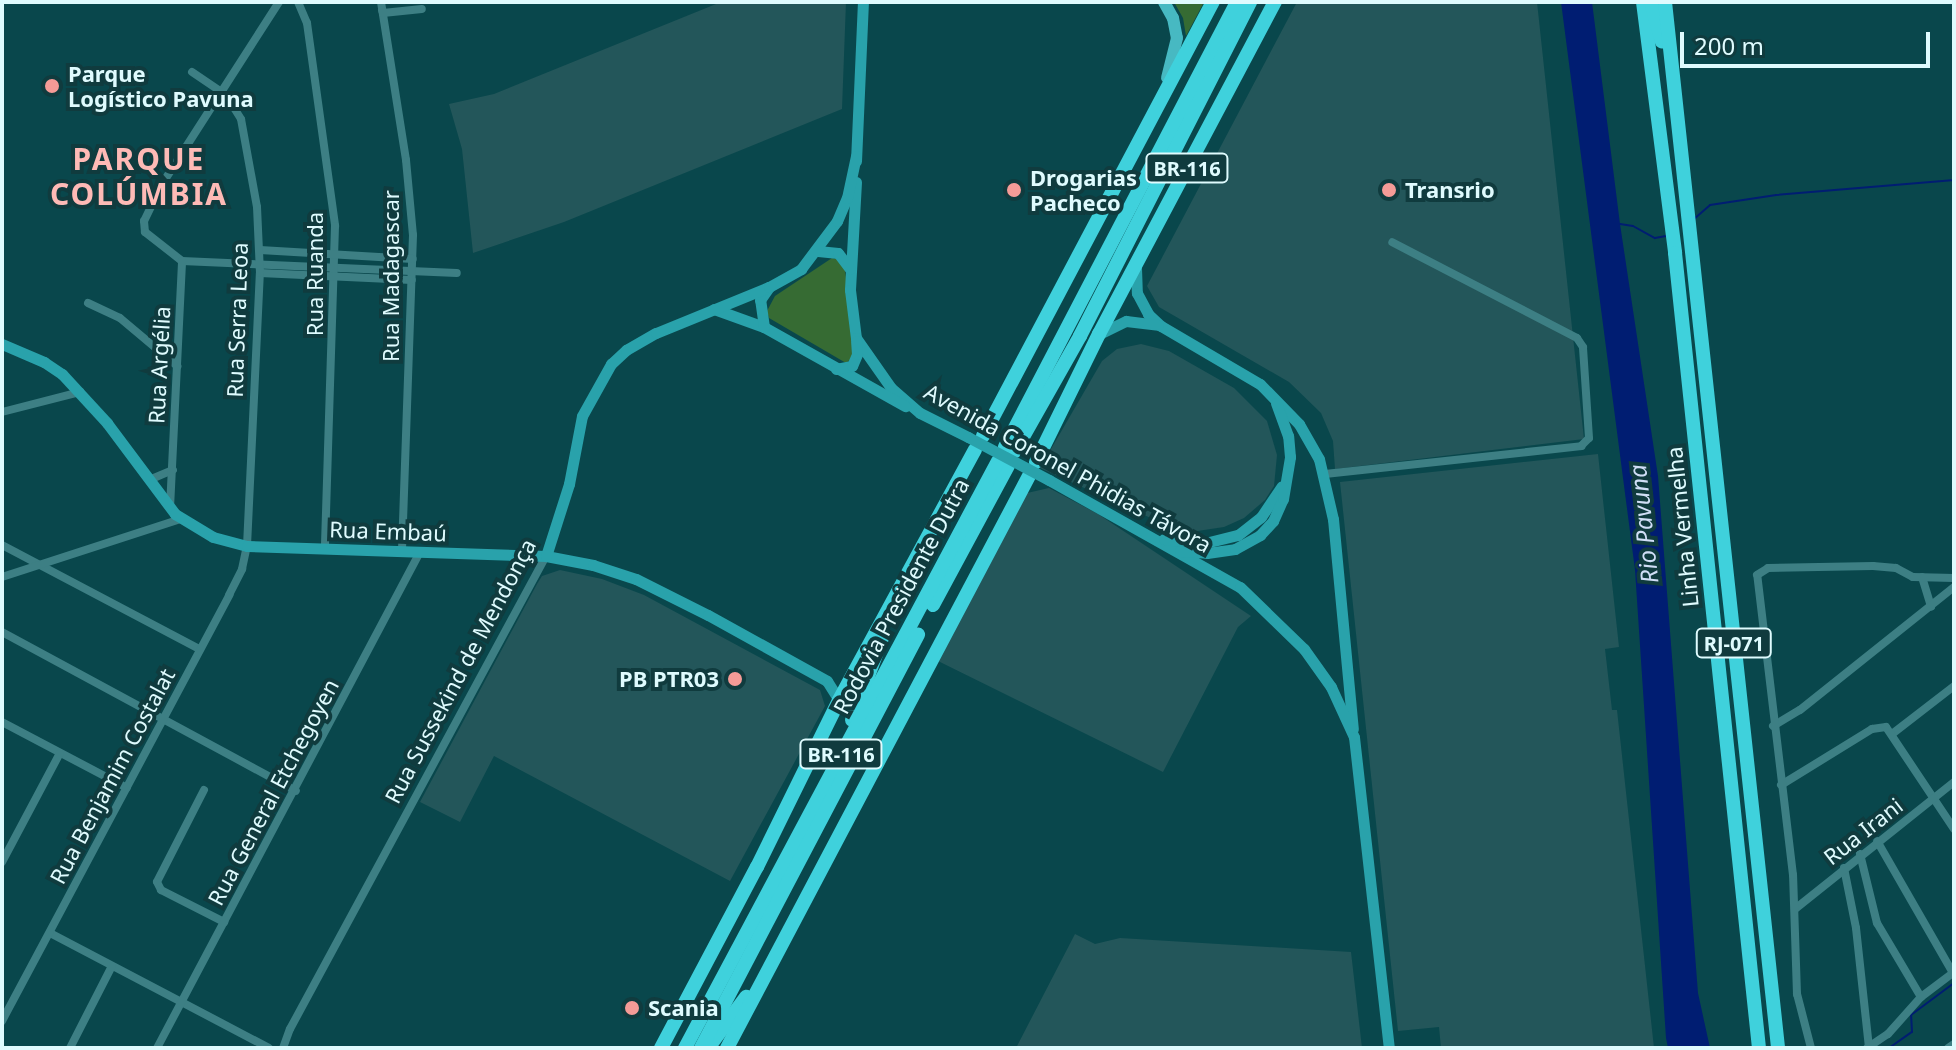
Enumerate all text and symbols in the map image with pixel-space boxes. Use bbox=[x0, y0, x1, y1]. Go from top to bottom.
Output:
scale bar bbox=[1684, 16, 1934, 66]
text: 200 m bbox=[1694, 29, 1764, 62]
place label: Parque Logístico Pavuna bbox=[68, 60, 254, 112]
marker: Parque Logístico Pavuna bbox=[43, 77, 61, 95]
district label: PARQUE COLÚMBIA bbox=[50, 141, 228, 212]
road number: BR-116 bbox=[1145, 152, 1229, 184]
place label: Drogarias Pacheco bbox=[1030, 164, 1137, 216]
place label: Transrio bbox=[1405, 177, 1495, 203]
marker: Drogarias Pacheco bbox=[1005, 181, 1023, 199]
marker: Transrio bbox=[1380, 181, 1398, 199]
street label: Rua Madagascar bbox=[378, 190, 404, 362]
street label: Rua Ruanda bbox=[302, 212, 328, 336]
street label: Rua Serra Leoa bbox=[221, 242, 253, 398]
street label: Rua Argélia bbox=[143, 305, 175, 425]
street label: Avenida Coronel Phidias Távora bbox=[920, 378, 1216, 558]
street label: Linha Vermelha bbox=[1660, 445, 1704, 609]
water label: Rio Pavuna bbox=[1622, 463, 1664, 585]
street label: Rodovia Presidente Dutra bbox=[828, 474, 974, 718]
street label: Rua Embaú bbox=[329, 516, 447, 546]
street label: Rua Sussekind de Mendonça bbox=[379, 534, 541, 808]
road number: RJ-071 bbox=[1694, 627, 1774, 659]
street label: Rua Benjamim Costalat bbox=[44, 664, 180, 888]
place label: PB PTR03 bbox=[619, 666, 719, 692]
marker: PB PTR03 bbox=[726, 670, 744, 688]
street label: Rua General Etchegoyen bbox=[202, 674, 344, 910]
road number: BR-116 bbox=[799, 738, 883, 770]
street label: Rua Irani bbox=[1818, 792, 1908, 870]
place label: Scania bbox=[648, 995, 719, 1021]
marker: Scania bbox=[623, 999, 641, 1017]

